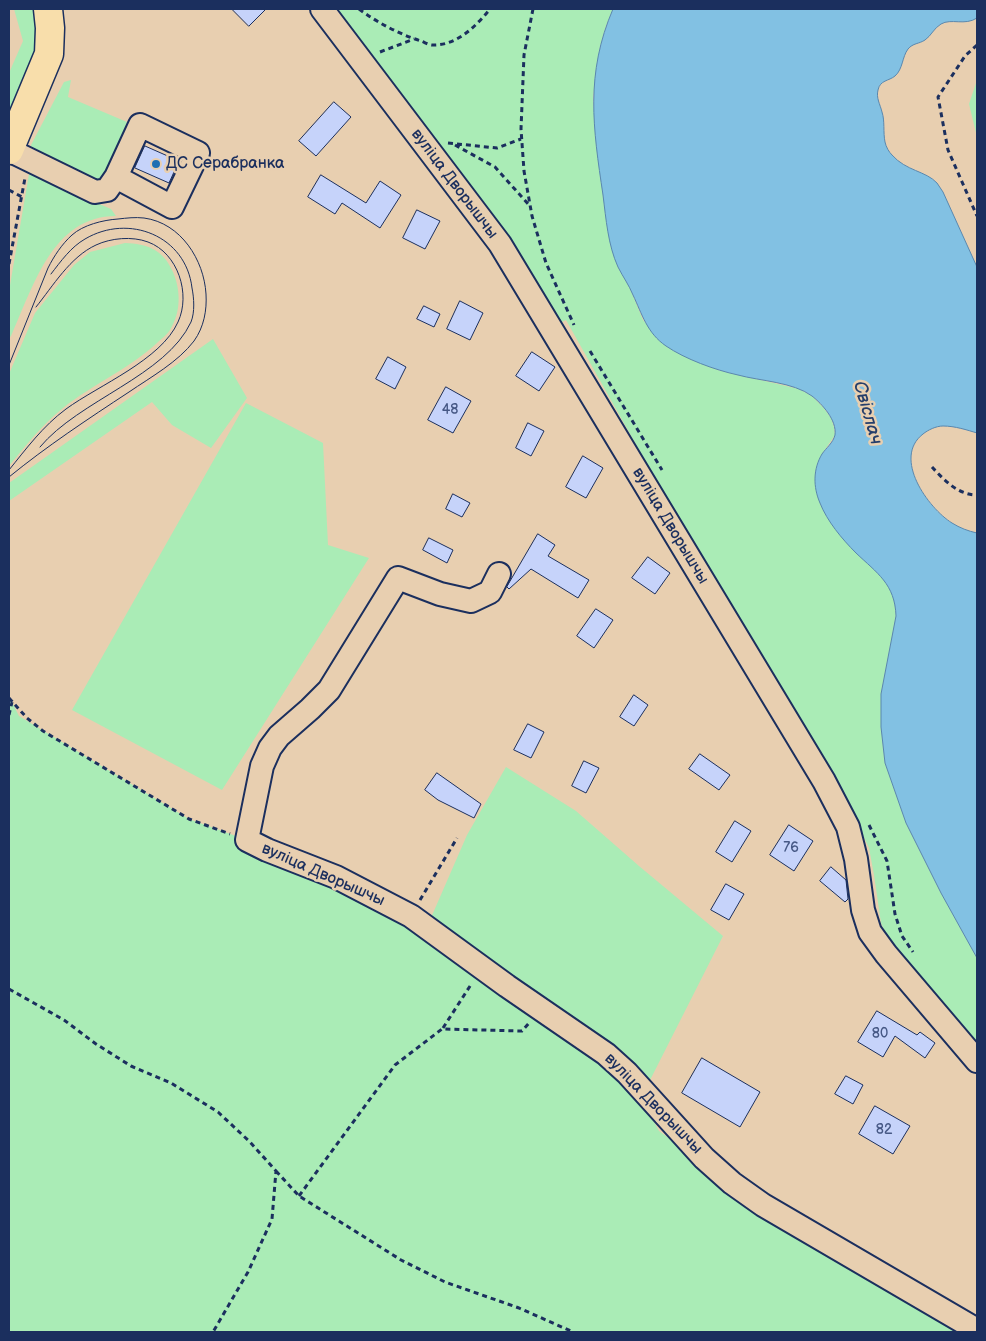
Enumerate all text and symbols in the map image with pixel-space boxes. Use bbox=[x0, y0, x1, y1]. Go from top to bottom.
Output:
street label: вуліца Дворышчы bbox=[406, 125, 502, 243]
place label: ДС Серабранка bbox=[166, 154, 284, 174]
marker: ДС Серабранка bbox=[150, 158, 162, 170]
water label: Свіслач bbox=[848, 379, 886, 447]
house number: 48 bbox=[442, 402, 458, 418]
street label: вуліца Дворышчы bbox=[628, 464, 712, 588]
street label: вуліца Дворышчы bbox=[259, 839, 387, 911]
house number: 76 bbox=[783, 840, 799, 856]
house number: 80 bbox=[872, 1026, 888, 1042]
street label: вуліца Дворышчы bbox=[600, 1050, 706, 1158]
house number: 82 bbox=[876, 1122, 892, 1138]

